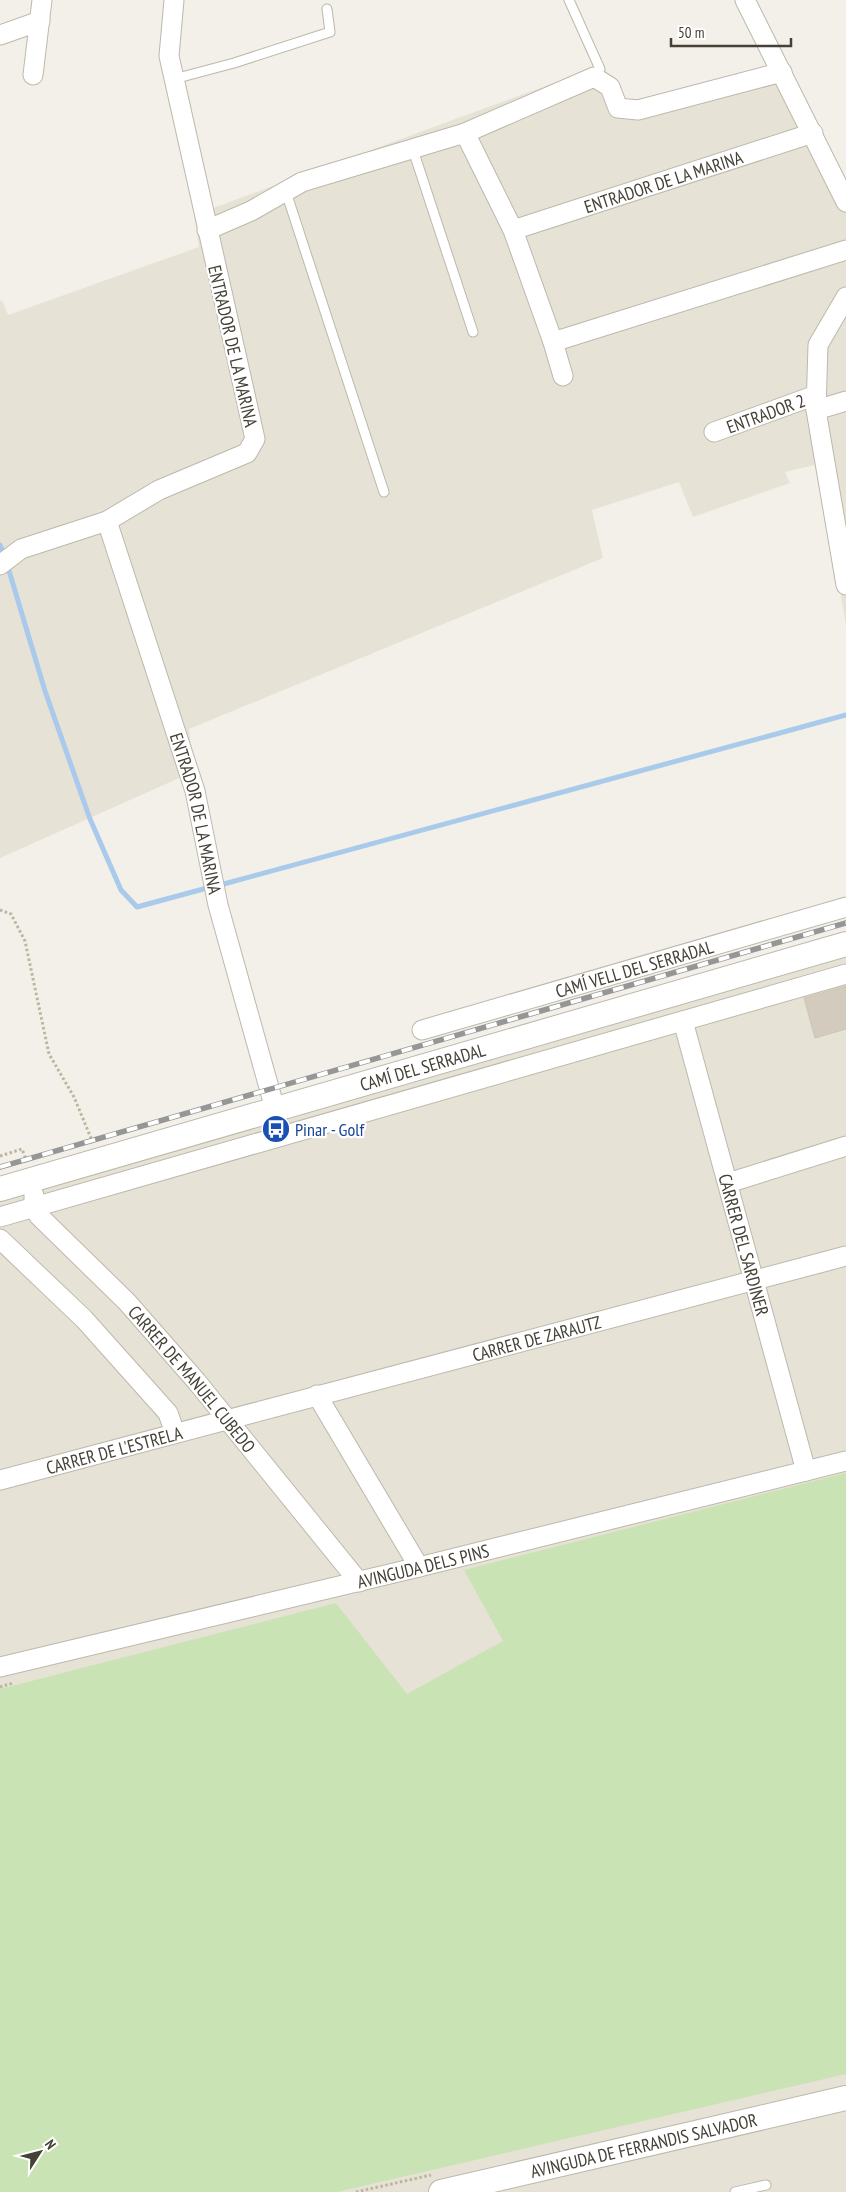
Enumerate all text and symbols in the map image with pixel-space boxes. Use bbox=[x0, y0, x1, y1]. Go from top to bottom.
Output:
scale bar bbox=[671, 15, 791, 47]
text: 50 m bbox=[678, 23, 704, 42]
street label: ENTRADOR DE LA MARINA bbox=[581, 145, 746, 218]
street label: ENTRADOR DE LA MARINA bbox=[203, 263, 263, 430]
street label: ENTRADOR 2 bbox=[723, 388, 808, 438]
street label: ENTRADOR DE LA MARINA bbox=[165, 730, 227, 896]
street label: CAMÍ VELL DEL SERRADAL bbox=[553, 934, 716, 1002]
street label: CAMÍ DEL SERRADAL bbox=[357, 1037, 489, 1096]
bus stop icon: Pinar - Golf bbox=[261, 1114, 291, 1144]
place label: Pinar - Golf bbox=[295, 1118, 365, 1141]
street label: CARRER DEL SARDINER bbox=[714, 1171, 775, 1319]
street label: CARRER DE MANUEL CUBEDO bbox=[124, 1300, 261, 1457]
street label: CARRER DE ZARAUTZ bbox=[470, 1310, 603, 1366]
street label: CARRER DE L'ESTRELA bbox=[44, 1421, 185, 1479]
street label: AVINGUDA DELS PINS bbox=[355, 1538, 492, 1593]
street label: AVINGUDA DE FERRANDIS SALVADOR bbox=[528, 2107, 760, 2182]
north arrow bbox=[15, 2127, 65, 2177]
text: N bbox=[41, 2136, 60, 2153]

